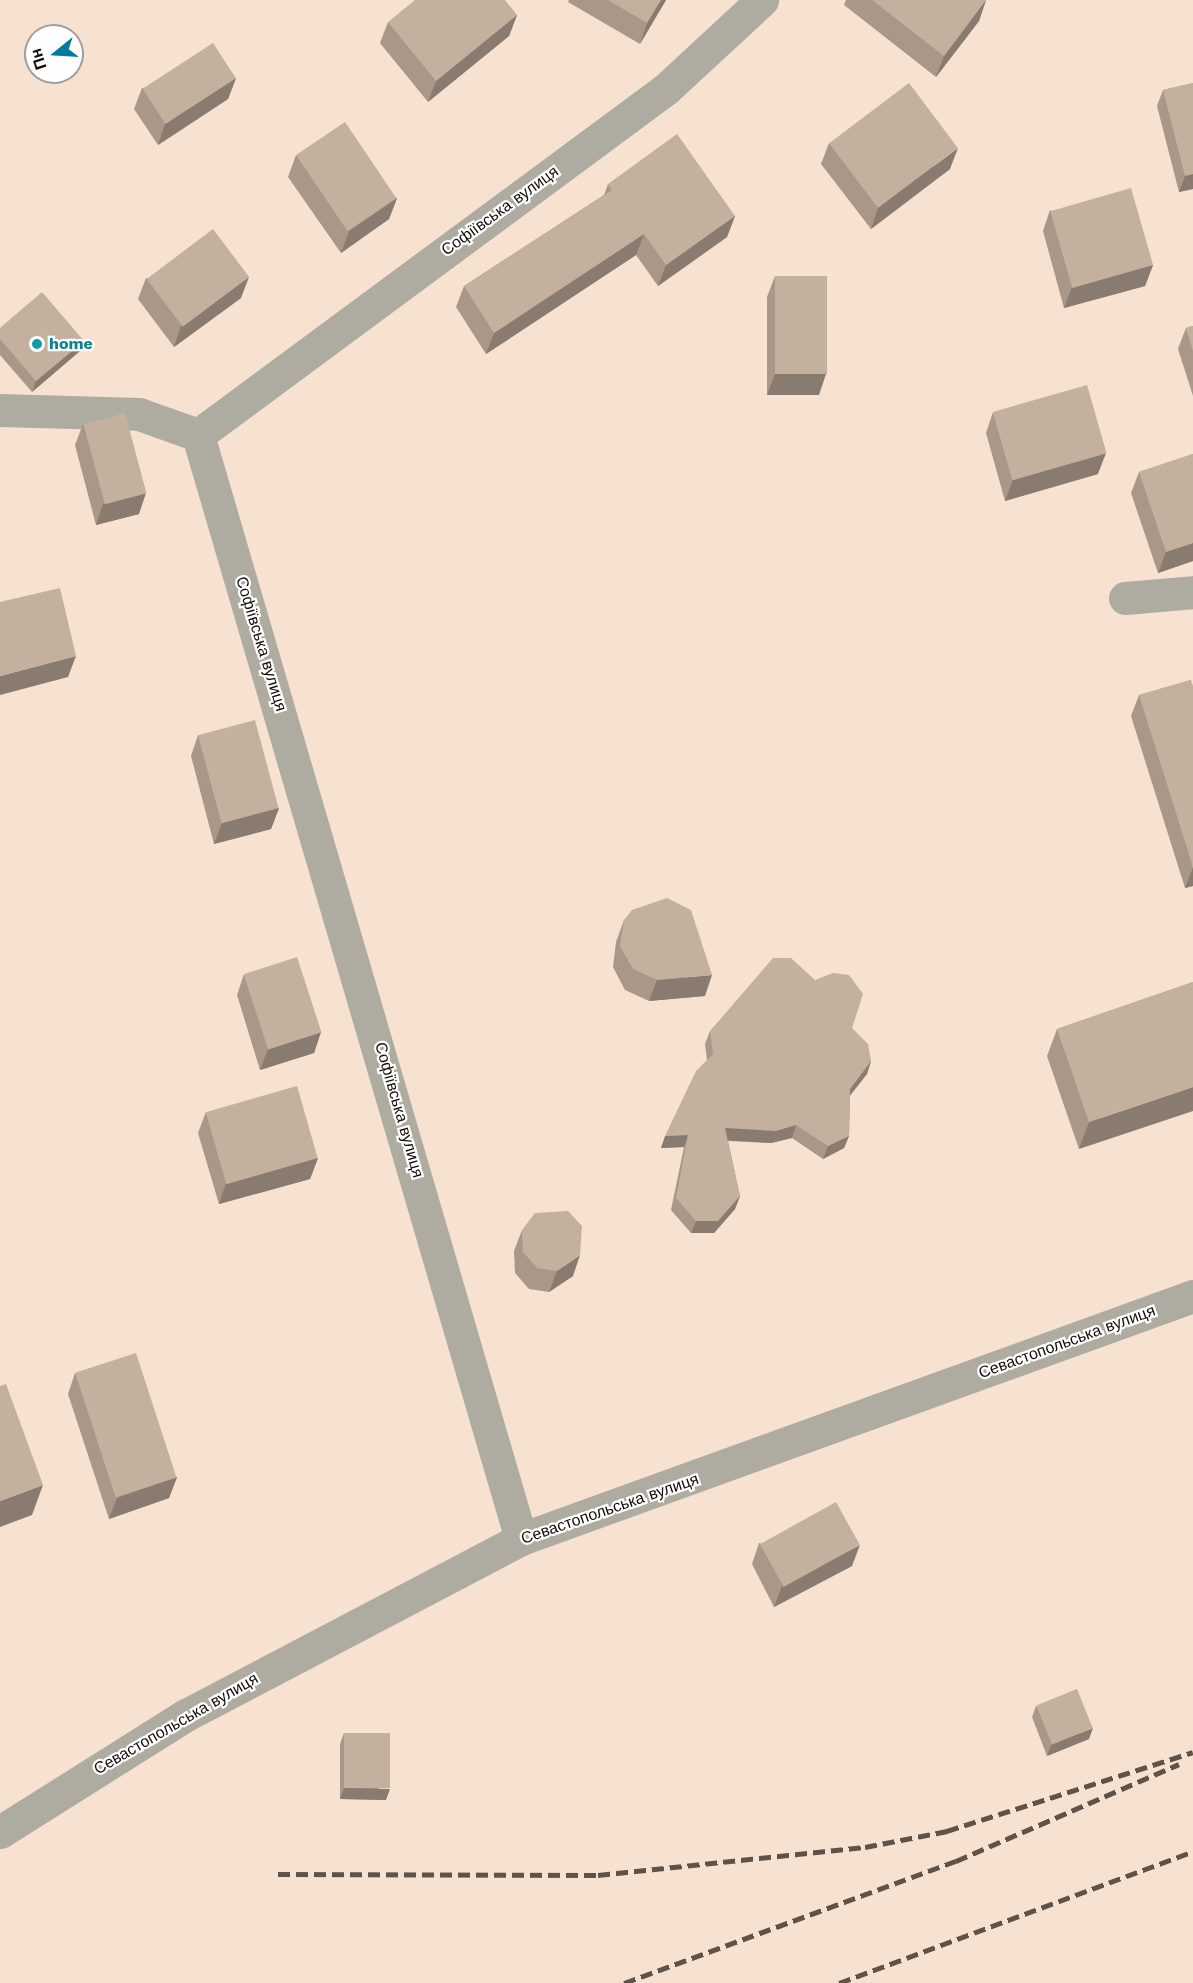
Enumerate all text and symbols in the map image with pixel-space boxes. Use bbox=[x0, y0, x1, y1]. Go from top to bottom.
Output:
north arrow bbox=[24, 24, 84, 84]
text: Пн bbox=[26, 46, 51, 72]
street label: Софіївська вулиця bbox=[438, 162, 562, 260]
place label: home bbox=[49, 334, 93, 354]
marker: home bbox=[30, 337, 44, 351]
street label: Софіївська вулиця bbox=[231, 574, 291, 714]
street label: Софіївська вулиця bbox=[370, 1040, 428, 1180]
street label: Севастопольська вулиця bbox=[976, 1301, 1158, 1383]
street label: Севастопольська вулиця bbox=[519, 1470, 701, 1548]
street label: Севастопольська вулиця bbox=[90, 1669, 262, 1779]

